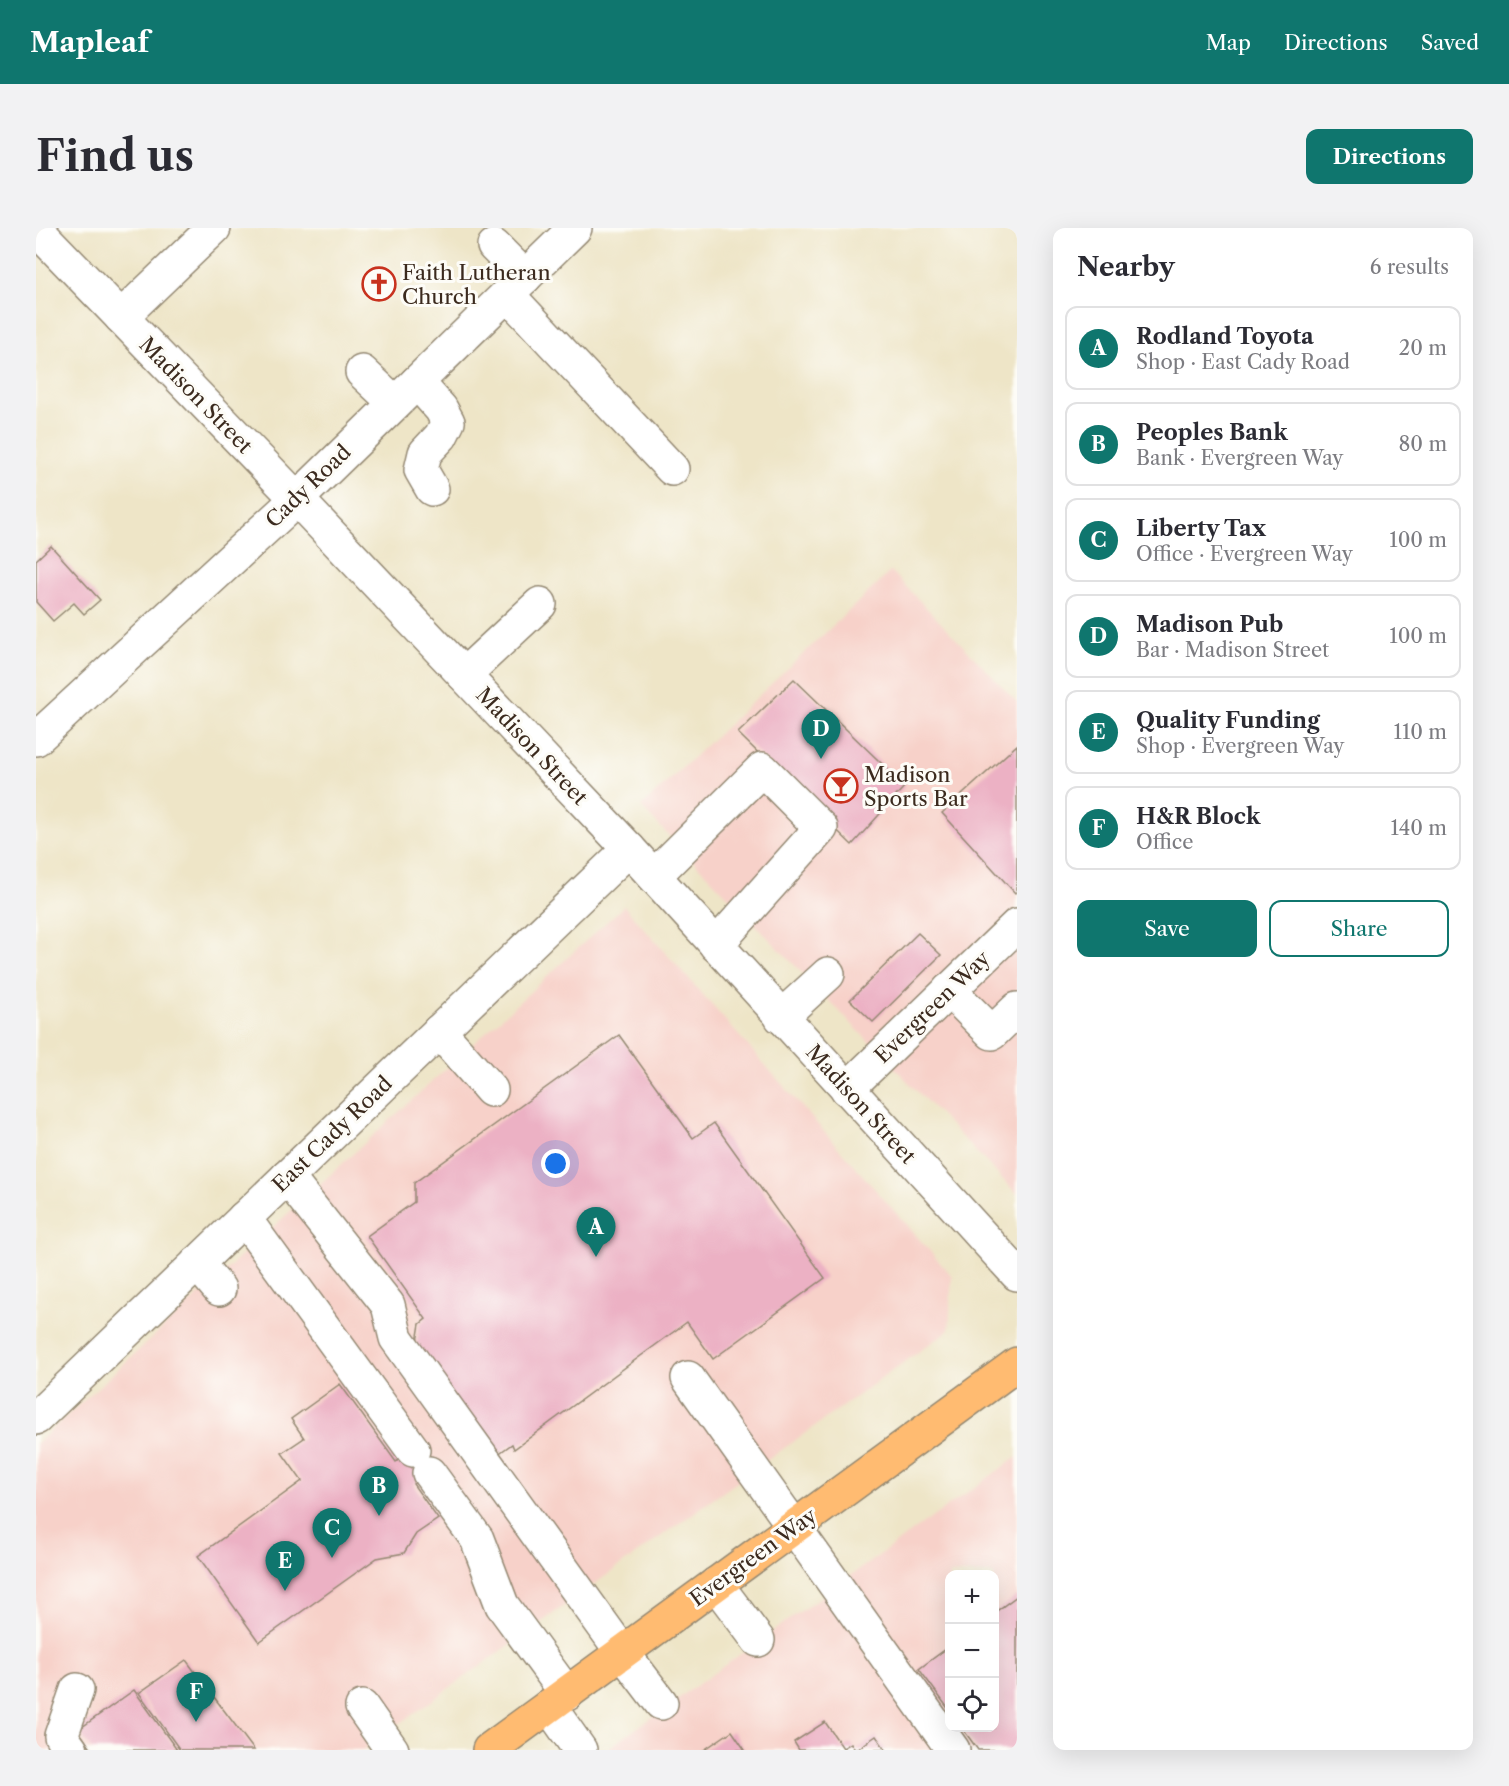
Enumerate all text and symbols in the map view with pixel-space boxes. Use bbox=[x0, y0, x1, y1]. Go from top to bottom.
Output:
text: Mapleaf bbox=[30, 25, 149, 59]
text: Map bbox=[1206, 30, 1251, 55]
text: Directions bbox=[1284, 30, 1388, 55]
text: Saved bbox=[1421, 30, 1479, 55]
button: Directions bbox=[1306, 129, 1473, 184]
text: Find us bbox=[36, 130, 194, 182]
text: Nearby bbox=[1077, 251, 1175, 283]
text: 6 results bbox=[1370, 255, 1449, 279]
place label: Faith Lutheran Church bbox=[402, 260, 551, 309]
church icon: Faith Lutheran Church bbox=[361, 266, 397, 302]
text: Rodland Toyota bbox=[1136, 323, 1314, 350]
street label: Madison Street bbox=[134, 332, 258, 459]
text: A bbox=[1091, 336, 1106, 360]
text: 20 m bbox=[1399, 336, 1447, 360]
text: Shop · East Cady Road bbox=[1136, 350, 1350, 374]
text: Peoples Bank bbox=[1136, 419, 1288, 446]
text: B bbox=[1091, 432, 1106, 456]
text: 80 m bbox=[1399, 432, 1447, 456]
street label: Cady Road bbox=[260, 439, 356, 533]
text: Bank · Evergreen Way bbox=[1136, 446, 1344, 470]
text: Liberty Tax bbox=[1136, 515, 1266, 542]
text: C bbox=[1090, 528, 1107, 552]
text: 100 m bbox=[1389, 528, 1447, 552]
text: Office · Evergreen Way bbox=[1136, 542, 1353, 566]
text: Madison Pub bbox=[1136, 611, 1283, 638]
text: D bbox=[1090, 624, 1107, 648]
text: 100 m bbox=[1389, 624, 1447, 648]
text: Bar · Madison Street bbox=[1136, 638, 1329, 662]
street label: Madison Street bbox=[471, 682, 593, 810]
text: Quality Funding bbox=[1136, 707, 1320, 734]
pin: D bbox=[802, 710, 840, 759]
text: E bbox=[1091, 720, 1106, 744]
text: 110 m bbox=[1394, 720, 1447, 744]
text: Shop · Evergreen Way bbox=[1136, 734, 1344, 758]
place label: Madison Sports Bar bbox=[864, 762, 968, 811]
bar icon: Madison Sports Bar bbox=[823, 768, 859, 804]
text: H&R Block bbox=[1136, 803, 1260, 830]
text: F bbox=[1092, 816, 1105, 840]
text: 140 m bbox=[1390, 816, 1447, 840]
text: Office bbox=[1136, 830, 1194, 854]
button: Save bbox=[1077, 900, 1257, 957]
button: Share bbox=[1269, 900, 1449, 957]
street label: Evergreen Way bbox=[869, 946, 995, 1068]
street label: Madison Street bbox=[801, 1039, 921, 1169]
street label: East Cady Road bbox=[267, 1071, 397, 1197]
your location bbox=[541, 1149, 570, 1178]
pin: A bbox=[576, 1208, 616, 1257]
pin: B bbox=[360, 1466, 398, 1516]
street label: Evergreen Way bbox=[685, 1503, 821, 1611]
pin: C bbox=[312, 1508, 352, 1558]
pin: E bbox=[266, 1542, 304, 1591]
map controls bbox=[945, 1570, 999, 1732]
button: + bbox=[945, 1570, 999, 1624]
button: − bbox=[945, 1624, 999, 1678]
pin: F bbox=[176, 1672, 216, 1722]
button: locate bbox=[945, 1678, 999, 1732]

